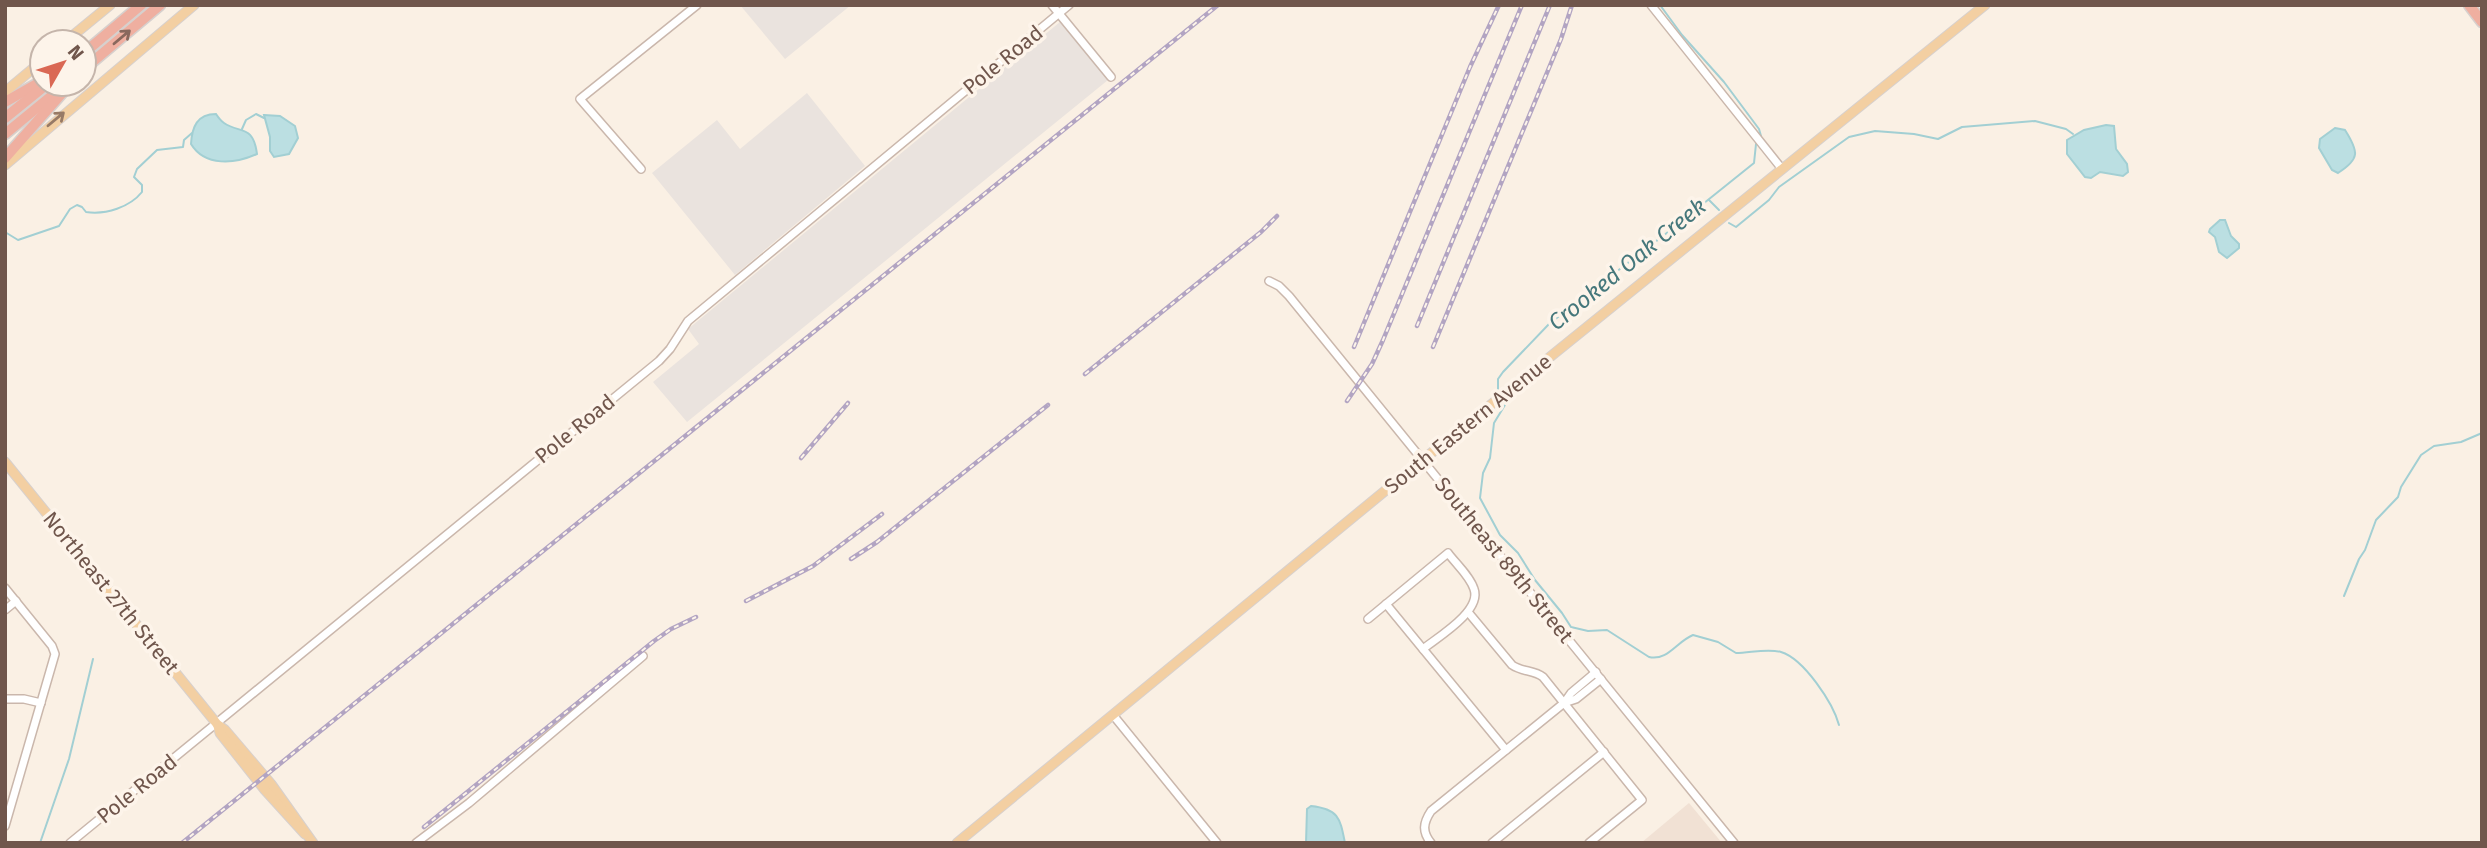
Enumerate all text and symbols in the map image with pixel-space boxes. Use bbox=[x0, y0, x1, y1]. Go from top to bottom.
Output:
street label: Pole Road bbox=[958, 20, 1048, 100]
north arrow bbox=[28, 28, 98, 98]
one-way arrow bbox=[113, 29, 131, 45]
text: N bbox=[63, 40, 89, 65]
one-way arrow bbox=[47, 112, 65, 127]
water label: Crooked Oak Creek bbox=[1542, 192, 1712, 336]
street label: South Eastern Avenue bbox=[1379, 349, 1557, 499]
street label: Pole Road bbox=[530, 389, 620, 469]
street label: Southeast 89th Street bbox=[1429, 472, 1579, 649]
street label: Northeast 27th Street bbox=[37, 506, 185, 680]
street label: Pole Road bbox=[92, 749, 182, 829]

